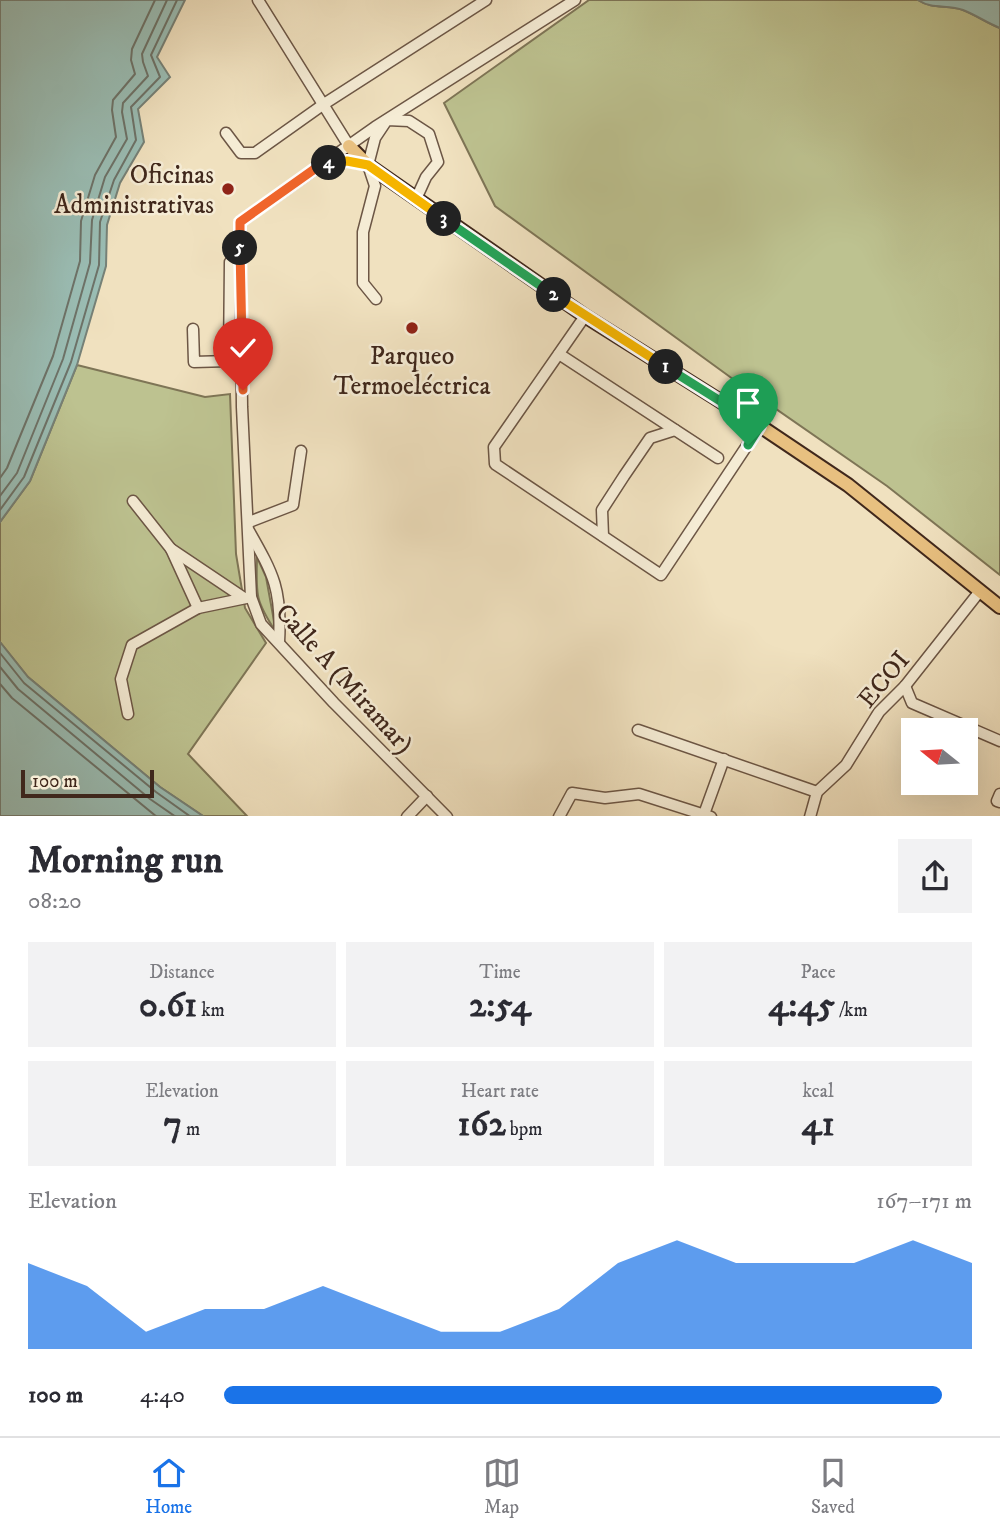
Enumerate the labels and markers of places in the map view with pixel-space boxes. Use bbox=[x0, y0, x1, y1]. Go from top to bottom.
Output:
pin: 4 bbox=[312, 146, 346, 180]
place label: Oficinas Administrativas bbox=[54, 159, 214, 222]
marker: Oficinas Administrativas bbox=[220, 181, 236, 197]
pin: 3 bbox=[426, 202, 462, 236]
pin: 5 bbox=[222, 230, 258, 266]
pin: 2 bbox=[536, 278, 572, 312]
pin bbox=[213, 318, 273, 390]
marker: Parqueo Termoeléctrica bbox=[404, 320, 420, 336]
place label: Parqueo Termoeléctrica bbox=[334, 340, 491, 403]
pin: 1 bbox=[648, 350, 684, 384]
pin bbox=[718, 373, 778, 445]

